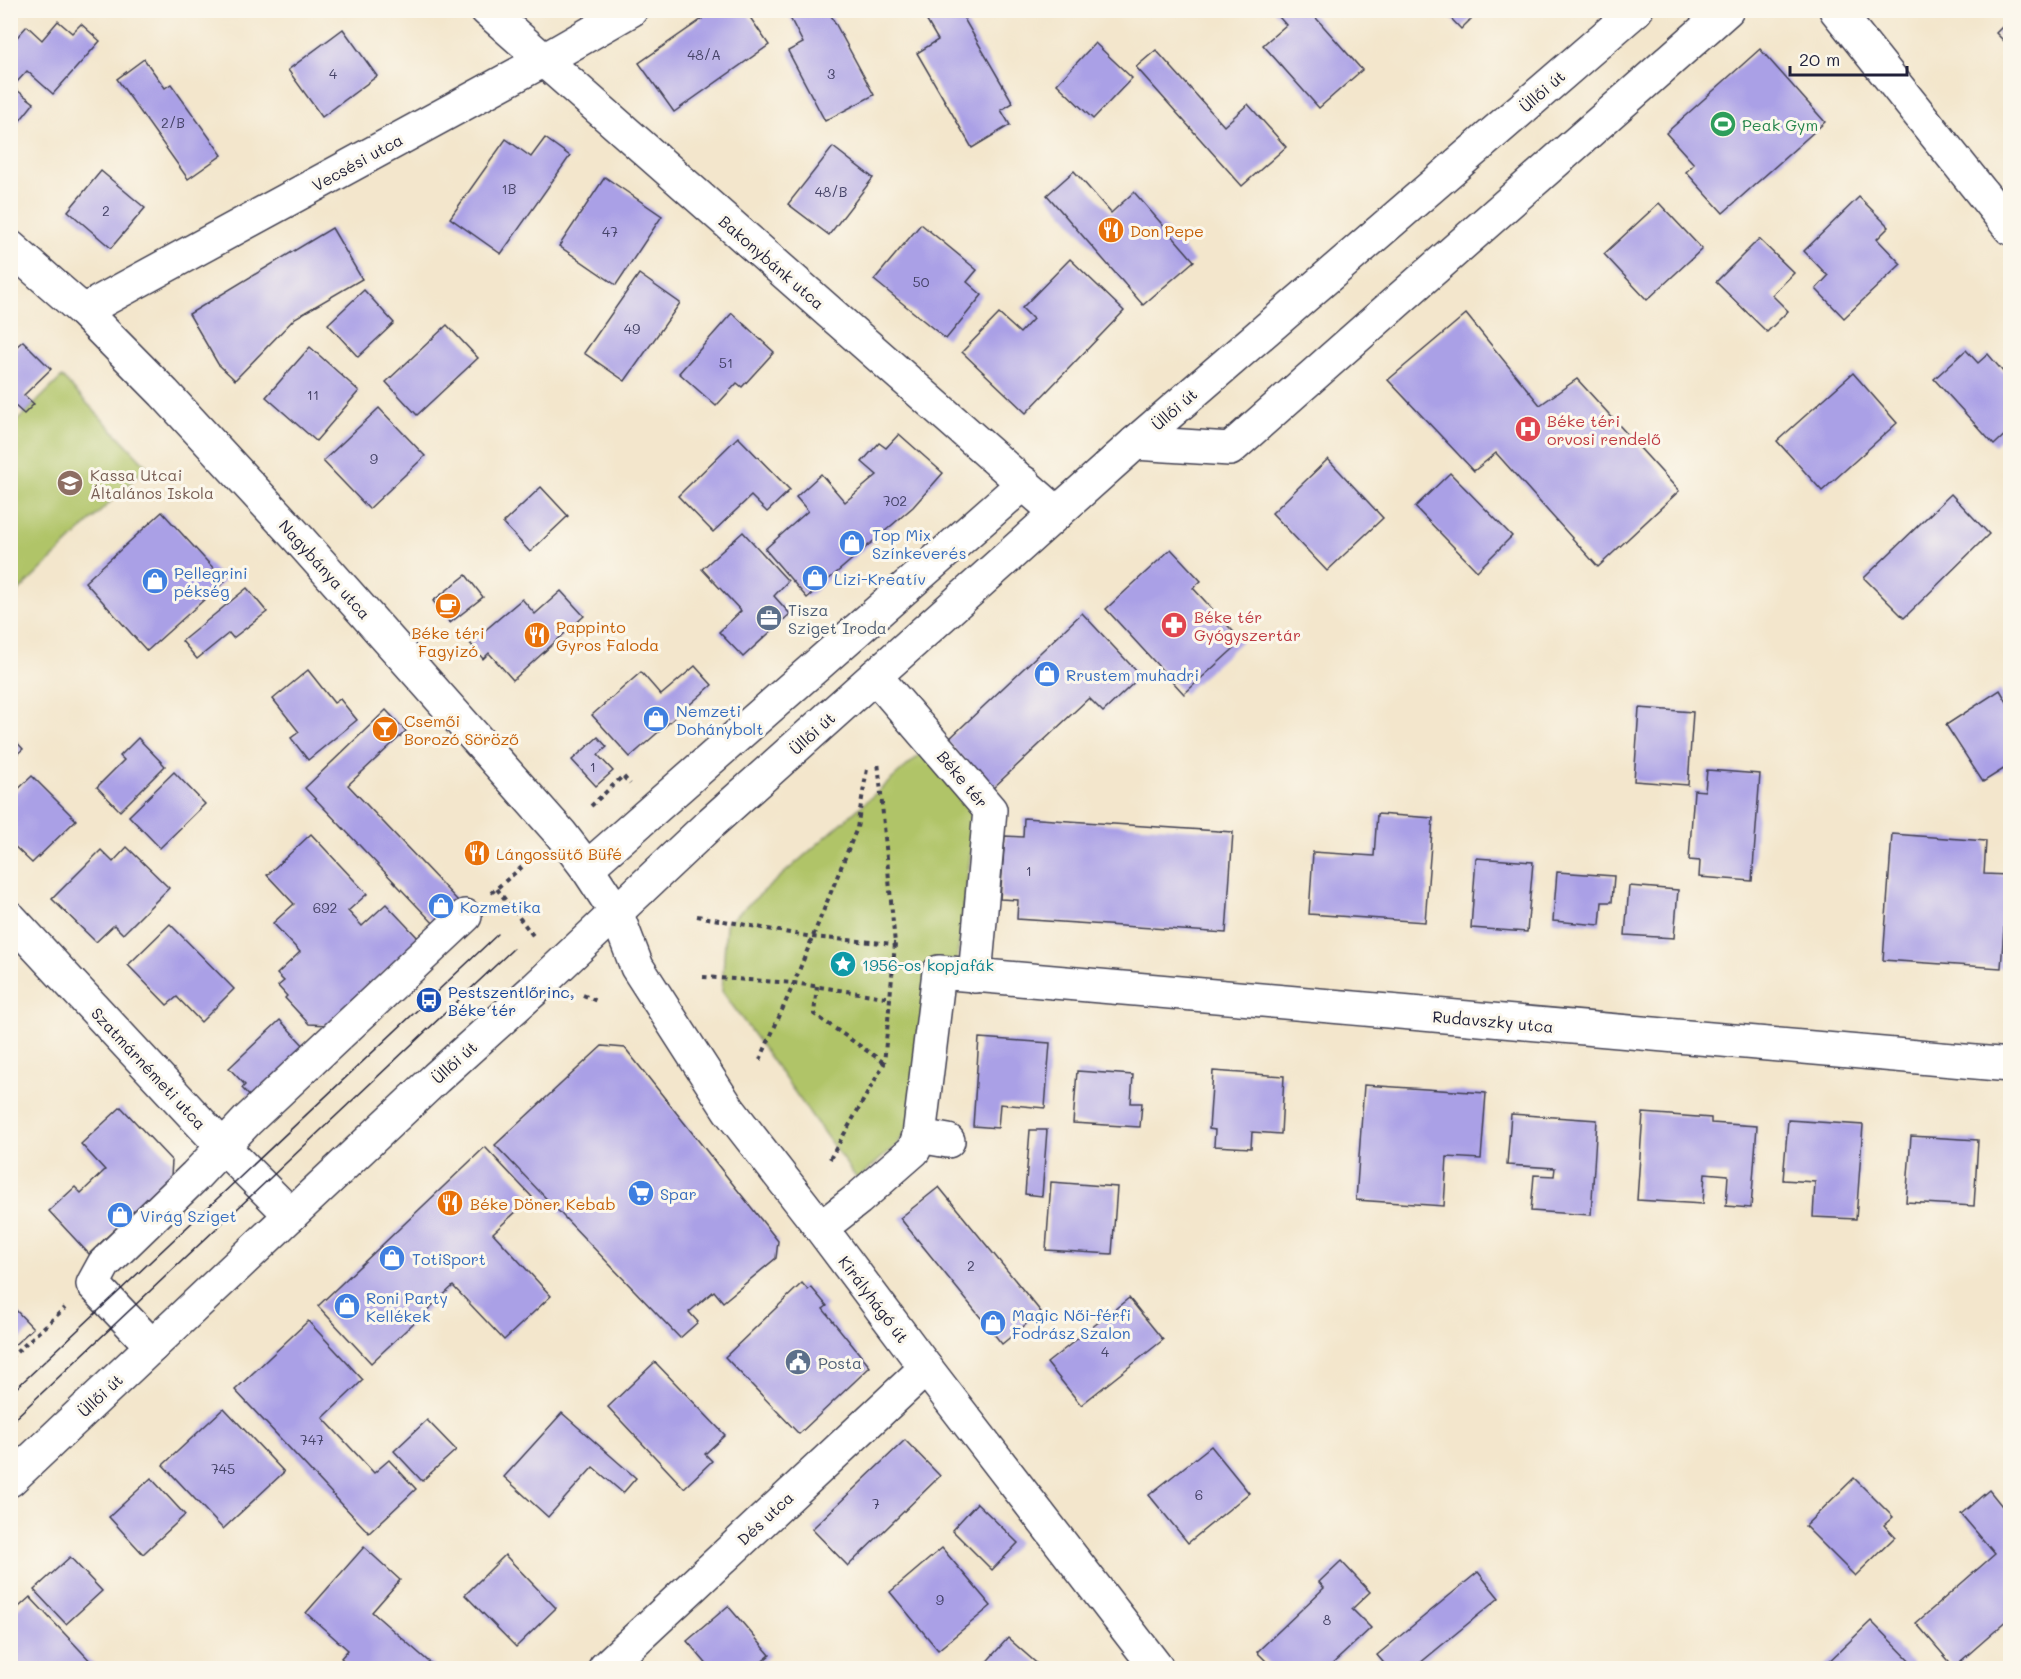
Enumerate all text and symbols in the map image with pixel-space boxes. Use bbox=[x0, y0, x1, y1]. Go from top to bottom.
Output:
scale bar bbox=[1790, 39, 1907, 77]
house number: 48/A bbox=[687, 45, 721, 64]
text: 20 m bbox=[1799, 47, 1840, 71]
house number: 4 bbox=[329, 64, 338, 83]
house number: 3 bbox=[827, 64, 835, 83]
street label: Üllői út bbox=[1515, 65, 1569, 117]
sports icon: Peak Gym bbox=[1708, 109, 1738, 139]
house number: 2/B bbox=[161, 113, 185, 132]
place label: Peak Gym bbox=[1742, 114, 1818, 135]
street label: Vecsési utca bbox=[308, 128, 406, 196]
house number: 1B bbox=[502, 179, 516, 198]
house number: 48/B bbox=[815, 182, 847, 201]
house number: 2 bbox=[102, 201, 110, 220]
street label: Bakonybánk utca bbox=[715, 210, 829, 314]
restaurant icon: Don Pepe bbox=[1096, 215, 1126, 245]
place label: Don Pepe bbox=[1130, 220, 1204, 241]
house number: 47 bbox=[602, 222, 618, 241]
house number: 50 bbox=[913, 272, 930, 291]
house number: 49 bbox=[624, 319, 640, 338]
house number: 51 bbox=[719, 353, 733, 372]
street label: Üllői út bbox=[1147, 383, 1201, 435]
house number: 11 bbox=[307, 385, 319, 404]
place label: Béke téri orvosi rendelő bbox=[1547, 410, 1661, 449]
hospital icon: Béke téri orvosi rendelő bbox=[1513, 414, 1543, 444]
house number: 9 bbox=[370, 449, 378, 468]
place label: Kassa Utcai Általános Iskola bbox=[90, 464, 214, 503]
school or university icon: Kassa Utcai Általános Iskola bbox=[55, 468, 85, 498]
house number: 702 bbox=[883, 491, 907, 510]
street label: Nagybánya utca bbox=[275, 515, 375, 623]
place label: Top Mix Színkeverés bbox=[872, 524, 967, 563]
shop icon: Top Mix Színkeverés bbox=[837, 528, 867, 558]
place label: Pellegrini pékség bbox=[174, 562, 248, 601]
shop icon: Lizi-Kreatív bbox=[800, 563, 830, 593]
shop icon: Pellegrini pékség bbox=[140, 566, 170, 596]
place label: Lizi-Kreatív bbox=[834, 568, 926, 589]
cafe icon: Béke téri Fagyizó bbox=[433, 591, 463, 621]
place label: Tisza Sziget Iroda bbox=[788, 599, 887, 638]
office icon: Tisza Sziget Iroda bbox=[754, 603, 784, 633]
place label: Béke tér Gyógyszertár bbox=[1194, 606, 1301, 645]
pharmacy icon: Béke tér Gyógyszertár bbox=[1159, 610, 1189, 640]
place label: Pappinto Gyros Faloda bbox=[556, 616, 659, 655]
restaurant icon: Pappinto Gyros Faloda bbox=[522, 620, 552, 650]
place label: Béke téri Fagyizó bbox=[411, 622, 485, 661]
shop icon: Rrustem muhadri bbox=[1032, 659, 1062, 689]
place label: Rrustem muhadri bbox=[1066, 664, 1199, 685]
place label: Nemzeti Dohánybolt bbox=[676, 700, 763, 739]
shop icon: Nemzeti Dohánybolt bbox=[641, 704, 671, 734]
street label: Üllői út bbox=[785, 707, 839, 759]
place label: Csemői Borozó Söröző bbox=[404, 710, 519, 749]
bar icon: Csemői Borozó Söröző bbox=[370, 714, 400, 744]
street label: Béke tér bbox=[933, 746, 993, 812]
house number: 1 bbox=[590, 757, 596, 776]
restaurant icon: Lángossütő Büfé bbox=[462, 838, 492, 868]
place label: Lángossütő Büfé bbox=[496, 843, 622, 864]
house number: 1 bbox=[1026, 861, 1032, 880]
shop icon: Kozmetika bbox=[426, 891, 456, 921]
place label: Kozmetika bbox=[460, 896, 541, 917]
house number: 692 bbox=[313, 898, 337, 917]
place icon: 1956-os kopjafák bbox=[828, 949, 858, 979]
place label: 1956-os kopjafák bbox=[862, 954, 994, 975]
place label: Pestszentlőrinc, Béke tér bbox=[448, 981, 574, 1020]
bus stop icon: Pestszentlőrinc, Béke tér bbox=[414, 985, 444, 1015]
street label: Szatmárnémeti utca bbox=[87, 1003, 211, 1133]
street label: Rudavszky utca bbox=[1432, 1005, 1554, 1037]
street label: Üllői út bbox=[427, 1036, 481, 1088]
supermarket icon: Spar bbox=[626, 1178, 656, 1208]
place label: Spar bbox=[660, 1183, 697, 1204]
restaurant icon: Béke Döner Kebab bbox=[435, 1188, 465, 1218]
place label: Béke Döner Kebab bbox=[470, 1193, 616, 1214]
shop icon: Virág Sziget bbox=[105, 1200, 135, 1230]
place label: Virág Sziget bbox=[140, 1205, 237, 1226]
shop icon: TotiSport bbox=[377, 1243, 407, 1273]
place label: TotiSport bbox=[412, 1248, 486, 1269]
street label: Királyhágó út bbox=[834, 1251, 914, 1347]
house number: 2 bbox=[967, 1256, 975, 1275]
place label: Roni Party Kellékek bbox=[366, 1287, 448, 1326]
shop icon: Roni Party Kellékek bbox=[332, 1291, 362, 1321]
place label: Magic Női-férfi Fodrász Szalon bbox=[1012, 1304, 1131, 1343]
shop icon: Magic Női-férfi Fodrász Szalon bbox=[978, 1308, 1008, 1338]
house number: 4 bbox=[1101, 1342, 1110, 1361]
public building icon: Posta bbox=[783, 1347, 813, 1377]
place label: Posta bbox=[818, 1352, 862, 1373]
street label: Üllői út bbox=[73, 1369, 127, 1421]
house number: 747 bbox=[300, 1430, 324, 1449]
house number: 745 bbox=[211, 1459, 235, 1478]
house number: 6 bbox=[1195, 1485, 1203, 1504]
street label: Dés utca bbox=[733, 1487, 798, 1549]
house number: 7 bbox=[872, 1494, 880, 1513]
house number: 9 bbox=[936, 1590, 944, 1609]
house number: 8 bbox=[1323, 1610, 1331, 1629]

